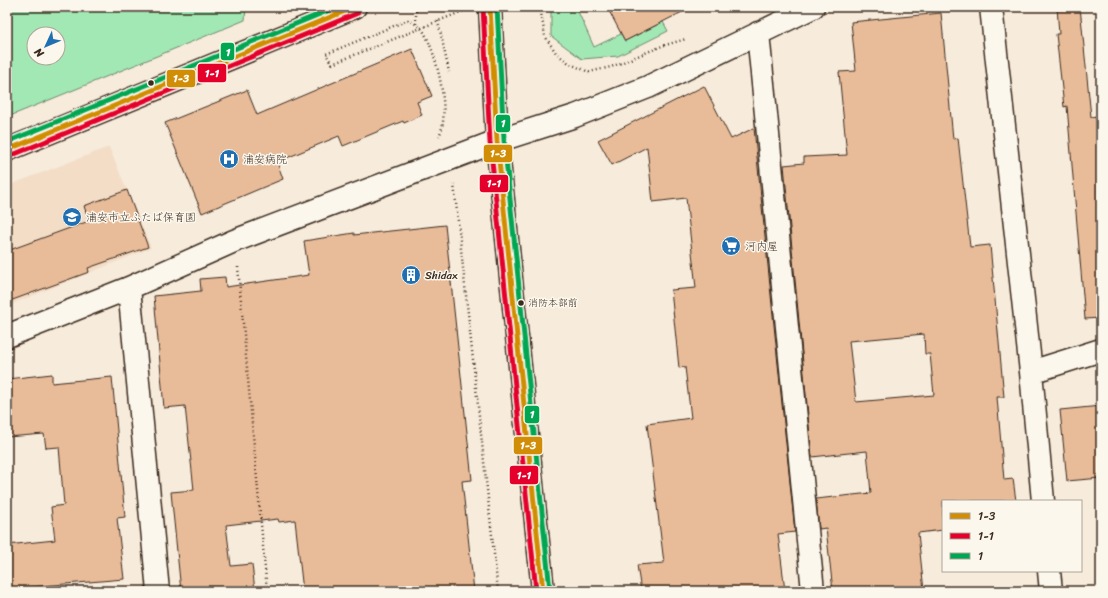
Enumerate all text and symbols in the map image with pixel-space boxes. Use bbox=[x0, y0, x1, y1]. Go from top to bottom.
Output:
north arrow bbox=[26, 26, 66, 66]
line badge: 1 bbox=[220, 42, 235, 61]
text: N bbox=[29, 43, 49, 63]
text: 1 bbox=[226, 43, 231, 62]
line badge: 1-1 bbox=[197, 63, 227, 83]
text: 1-1 bbox=[205, 64, 220, 83]
line badge: 1-3 bbox=[166, 69, 196, 88]
text: 1-3 bbox=[173, 69, 190, 88]
unlabelled marker bbox=[146, 78, 156, 88]
line badge: 1 bbox=[495, 114, 511, 133]
text: 1 bbox=[501, 114, 506, 133]
line badge: 1-3 bbox=[483, 144, 513, 163]
text: 1-3 bbox=[490, 144, 507, 163]
hospital icon: 浦安病院 bbox=[218, 148, 240, 170]
place label: 浦安病院 bbox=[243, 150, 287, 169]
line badge: 1-1 bbox=[479, 174, 509, 193]
text: 1-1 bbox=[487, 174, 502, 193]
school or university icon: 浦安市立ふたば保育園 bbox=[61, 206, 83, 228]
place label: 浦安市立ふたば保育園 bbox=[86, 208, 196, 227]
supermarket icon: 河内屋 bbox=[720, 235, 742, 257]
place label: 河内屋 bbox=[745, 237, 778, 256]
building icon: Shidax bbox=[400, 264, 422, 286]
place label: Shidax bbox=[425, 266, 458, 285]
place label: 消防本部前 bbox=[528, 294, 578, 312]
marker: 消防本部前 bbox=[516, 298, 526, 308]
line badge: 1 bbox=[524, 405, 540, 424]
text: 1 bbox=[530, 405, 535, 424]
line badge: 1-3 bbox=[513, 436, 543, 455]
text: 1-3 bbox=[520, 436, 537, 455]
line badge: 1-1 bbox=[509, 465, 539, 485]
text: 1-1 bbox=[517, 466, 532, 485]
legend bbox=[942, 500, 1082, 572]
text: 1-3 bbox=[978, 505, 996, 527]
text: 1-1 bbox=[978, 525, 994, 547]
text: 1 bbox=[978, 545, 983, 567]

